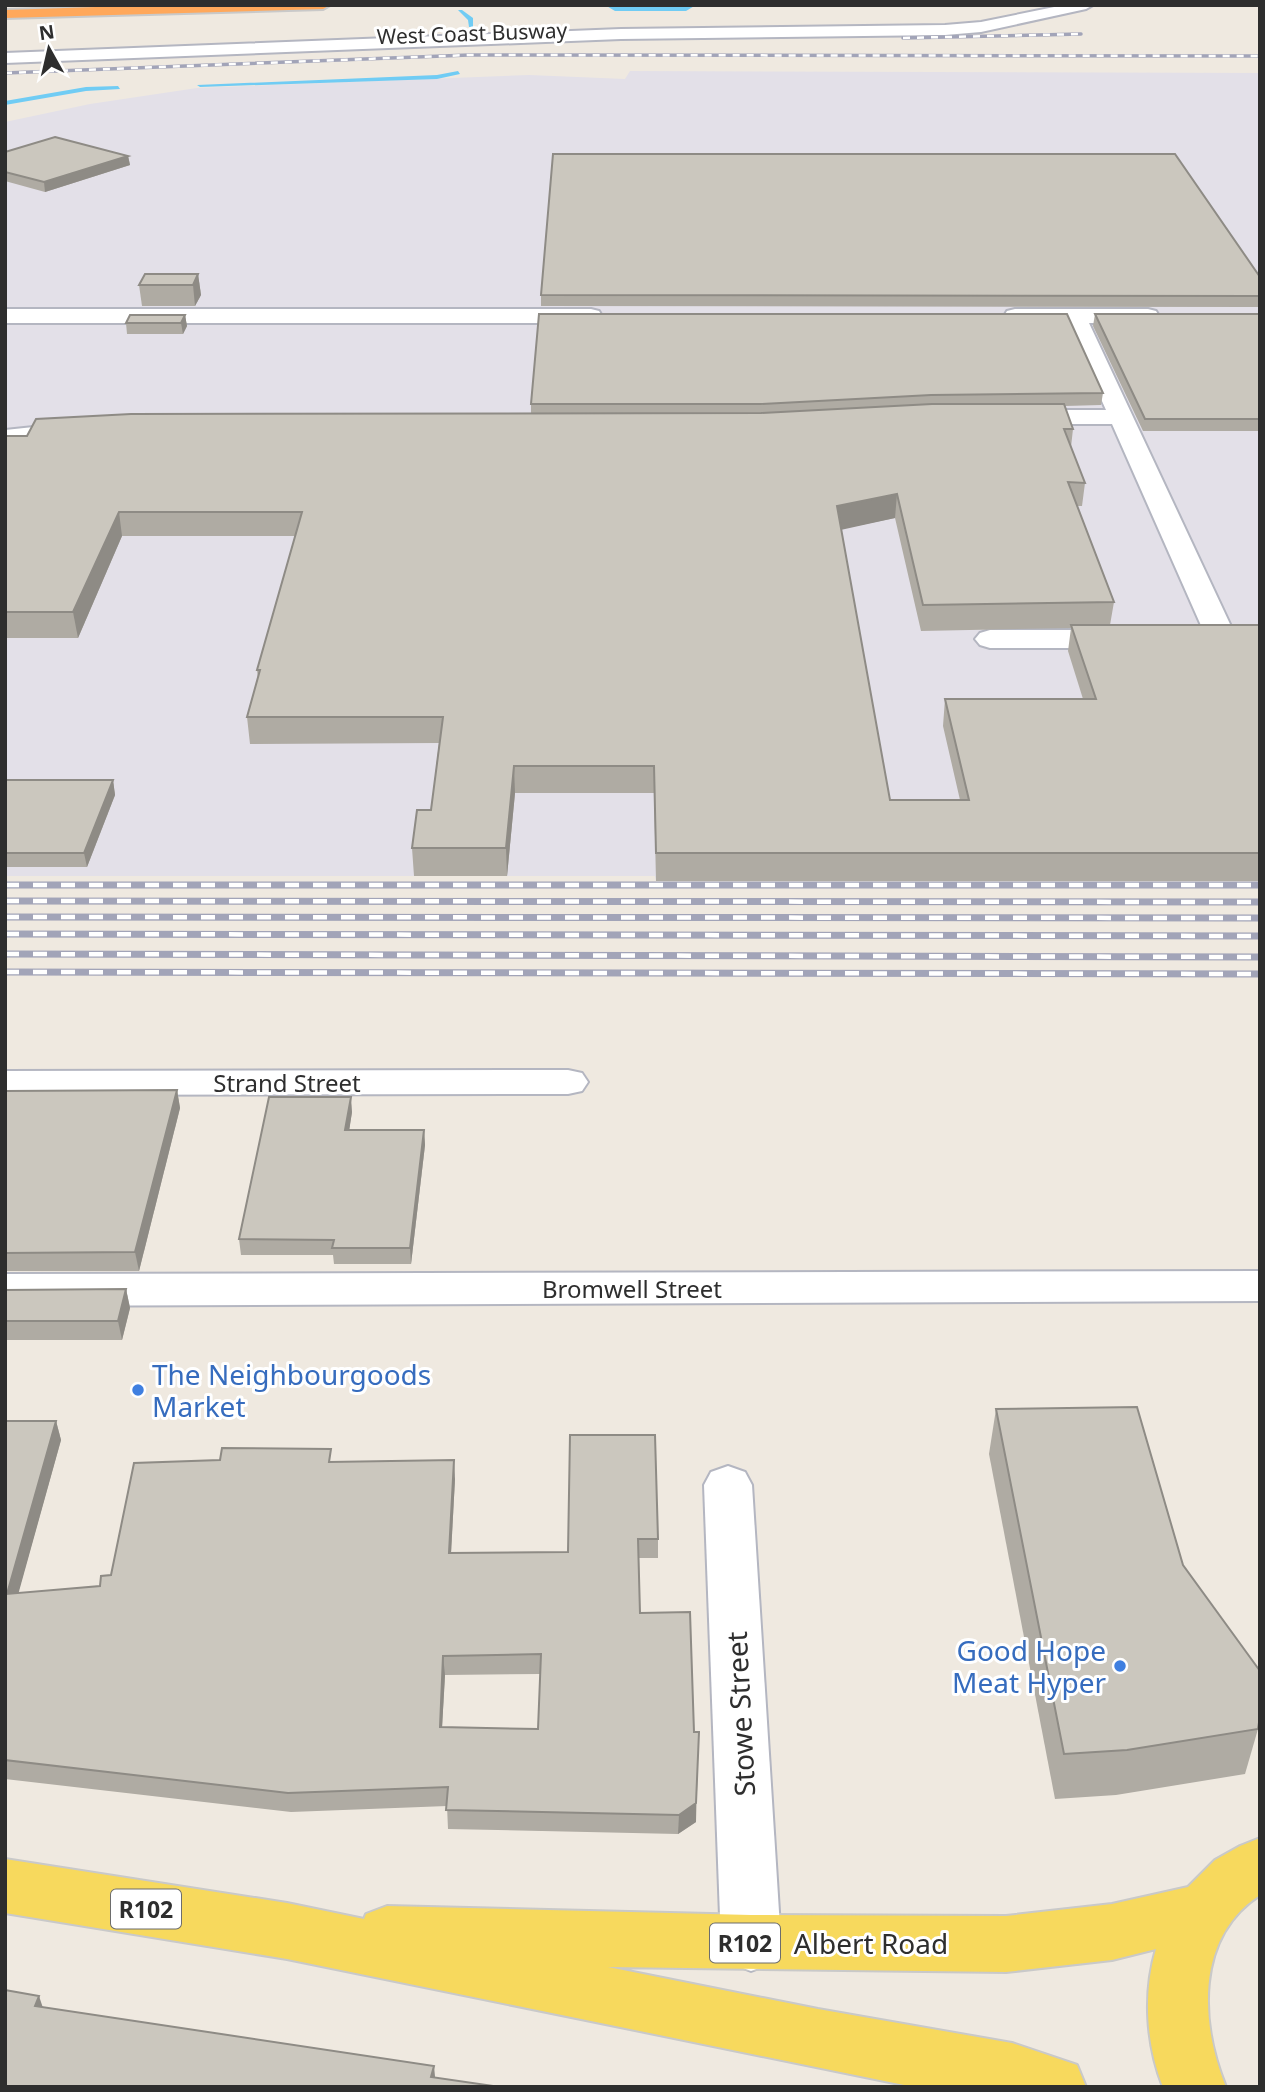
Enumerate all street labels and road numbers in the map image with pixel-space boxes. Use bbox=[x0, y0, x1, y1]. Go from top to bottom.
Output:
street label: West Coast Busway bbox=[376, 16, 568, 50]
street label: Strand Street bbox=[213, 1066, 361, 1099]
street label: Bromwell Street bbox=[542, 1272, 722, 1305]
street label: Stowe Street bbox=[717, 1631, 763, 1797]
road number: R102 bbox=[111, 1890, 181, 1928]
road number: R102 bbox=[710, 1924, 780, 1962]
street label: Albert Road bbox=[794, 1924, 948, 1962]

